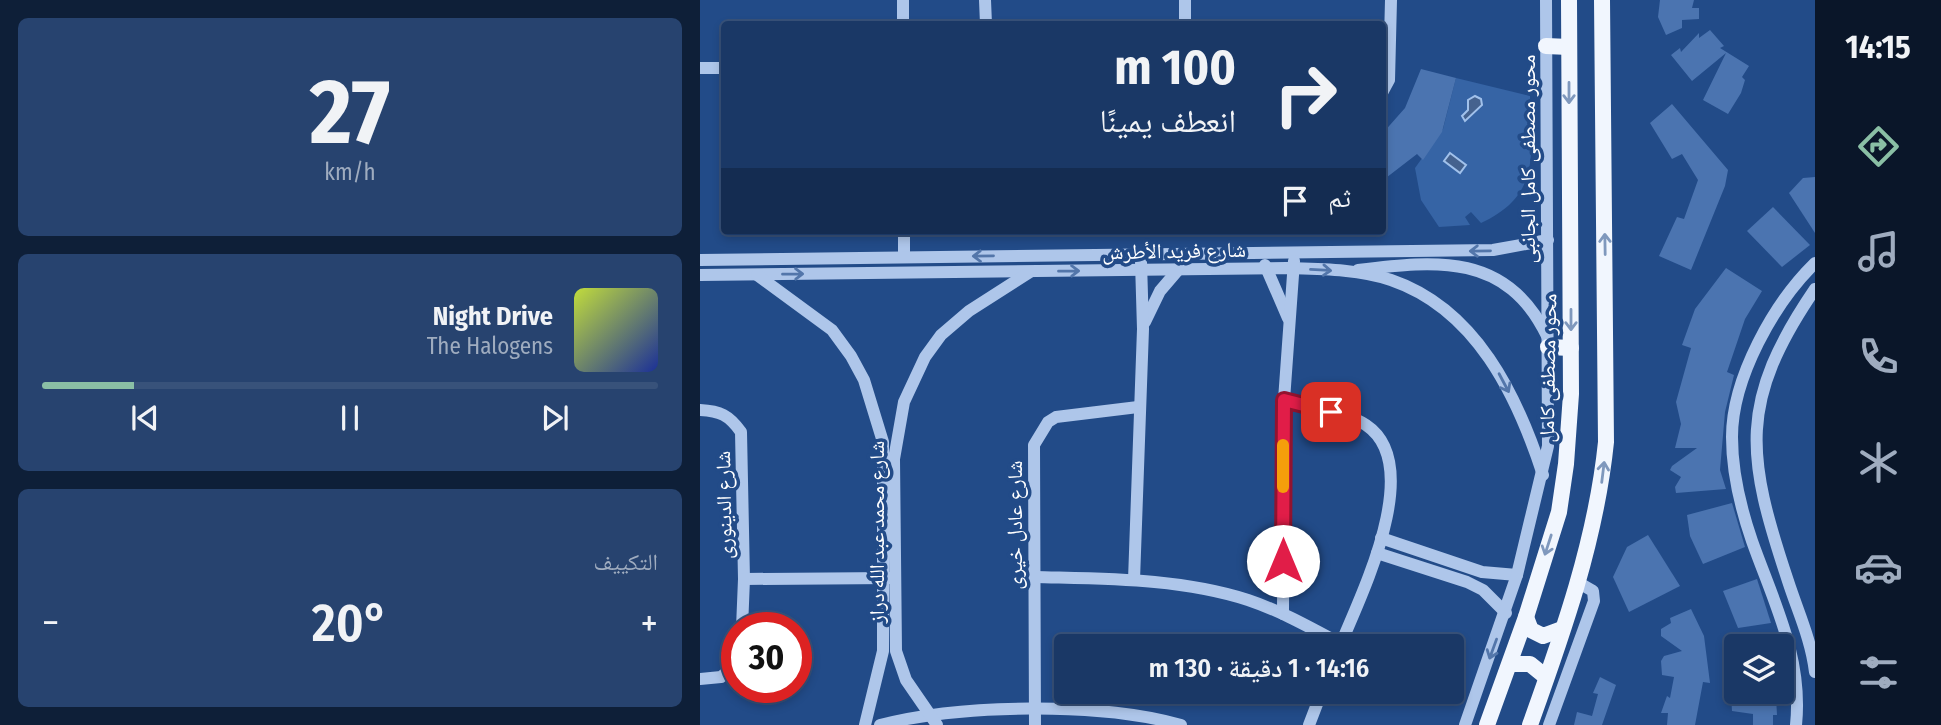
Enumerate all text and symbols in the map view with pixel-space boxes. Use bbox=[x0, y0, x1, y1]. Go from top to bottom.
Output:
text: 14:15 bbox=[1845, 28, 1911, 66]
text: 100 m bbox=[1114, 38, 1236, 97]
icon: right bbox=[1260, 49, 1351, 140]
street label: محور مصطفى كامل الجانبى bbox=[1515, 54, 1541, 264]
text: 27 bbox=[310, 58, 390, 167]
one-way arrow bbox=[1563, 81, 1576, 104]
text: انعطف يمينًا bbox=[1099, 102, 1236, 140]
icon: directions bbox=[1854, 122, 1903, 171]
text: km/h bbox=[324, 158, 376, 186]
icon: arrive bbox=[1276, 182, 1314, 220]
text: ثم bbox=[1328, 183, 1351, 214]
icon: music bbox=[1854, 227, 1903, 276]
one-way arrow bbox=[1598, 233, 1612, 256]
street label: شارع فريد الأطرش bbox=[1102, 237, 1246, 265]
one-way arrow bbox=[1469, 244, 1492, 257]
one-way arrow bbox=[972, 250, 995, 263]
one-way arrow bbox=[1057, 264, 1080, 278]
one-way arrow bbox=[1309, 264, 1332, 277]
one-way arrow bbox=[781, 267, 804, 281]
street label: محور مصطفى كامل bbox=[1534, 293, 1562, 443]
text: Night Drive bbox=[433, 301, 553, 332]
one-way arrow bbox=[1564, 308, 1578, 331]
text: The Halogens bbox=[427, 332, 553, 360]
icon: phone bbox=[1854, 332, 1903, 381]
one-way arrow bbox=[1498, 372, 1512, 392]
pin bbox=[1301, 382, 1361, 442]
icon: arrive bbox=[1312, 393, 1350, 431]
icon: previous bbox=[126, 399, 164, 437]
icon: pause bbox=[331, 399, 369, 437]
icon: next bbox=[536, 399, 574, 437]
icon: climate bbox=[1854, 438, 1903, 487]
street label: شارع محمد عبد الله دراز bbox=[864, 441, 890, 624]
street label: شارع الدينورى bbox=[710, 451, 738, 559]
street label: شارع عادل خيرى bbox=[1002, 460, 1028, 590]
one-way arrow bbox=[1597, 461, 1610, 484]
position arrow bbox=[1246, 524, 1320, 598]
one-way arrow bbox=[1541, 534, 1554, 556]
icon: car bbox=[1854, 543, 1903, 592]
text: التكييف bbox=[593, 548, 658, 576]
text: 20° bbox=[312, 592, 388, 655]
text: − bbox=[42, 600, 59, 646]
text: + bbox=[641, 600, 658, 646]
speed limit sign: 30 bbox=[721, 612, 812, 703]
map controls bbox=[1724, 634, 1794, 704]
button: layers bbox=[1724, 634, 1794, 704]
one-way arrow bbox=[1486, 637, 1498, 659]
icon: filters bbox=[1854, 648, 1903, 697]
text: 14:16 · 1 دقيقة · 130 m bbox=[1149, 653, 1369, 684]

